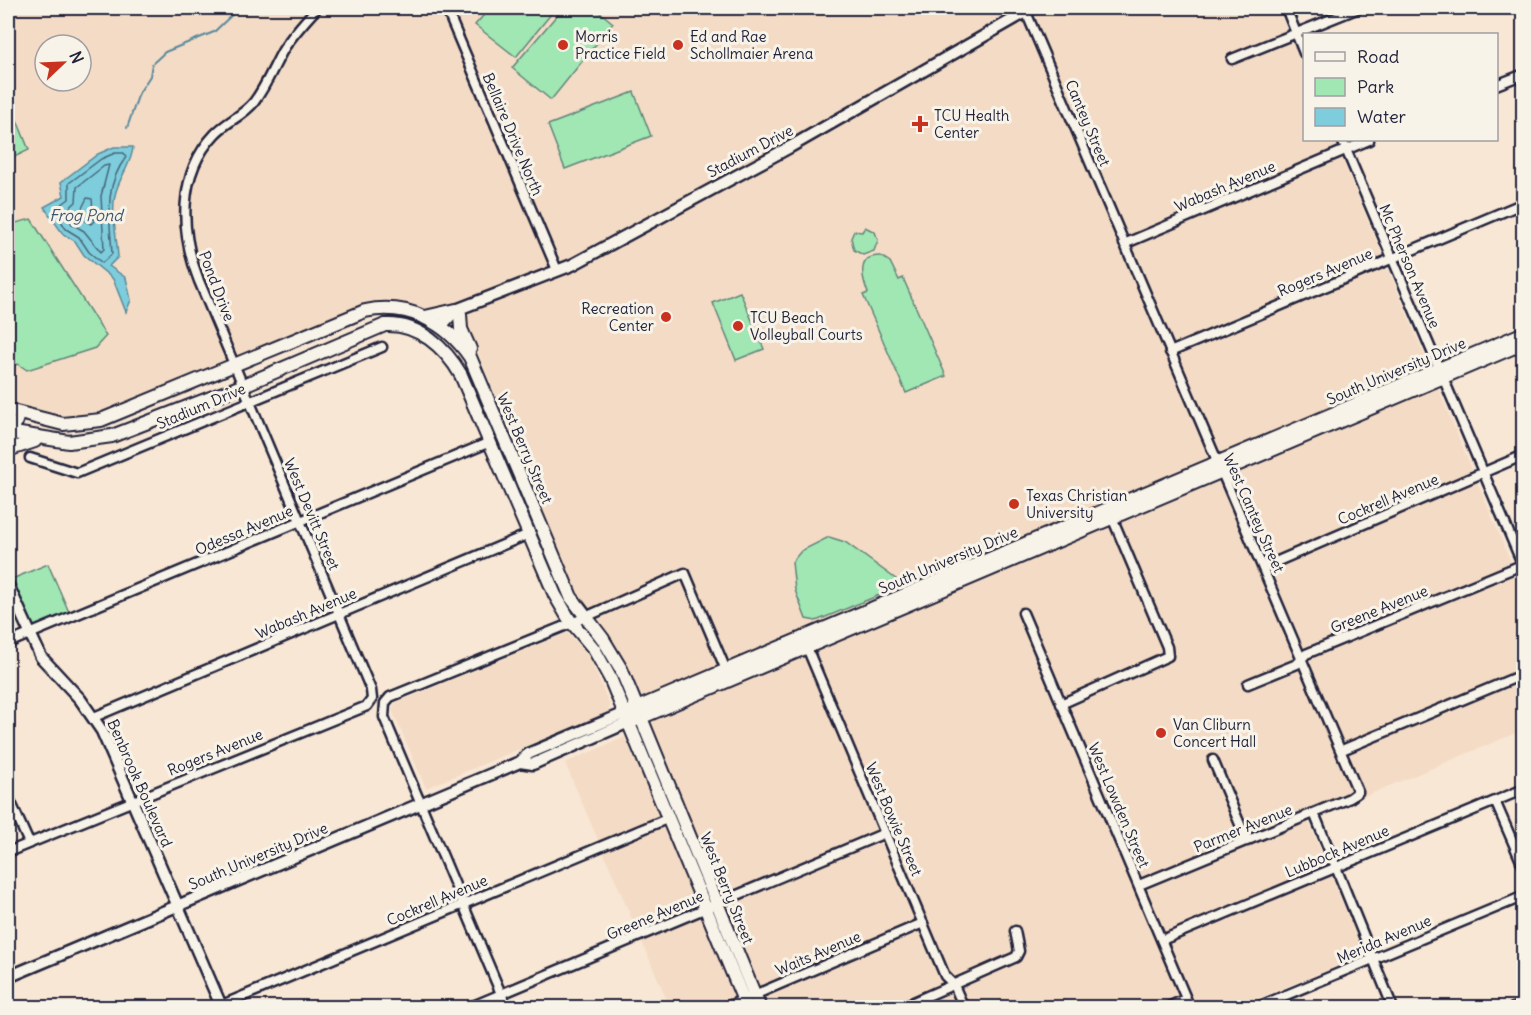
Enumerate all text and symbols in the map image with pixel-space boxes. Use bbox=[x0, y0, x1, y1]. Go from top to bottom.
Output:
place label: Morris Practice Field bbox=[575, 27, 666, 63]
place label: Ed and Rae Schollmaier Arena bbox=[690, 27, 814, 63]
north arrow bbox=[33, 33, 93, 93]
legend bbox=[1303, 33, 1498, 141]
marker: Morris Practice Field bbox=[556, 38, 570, 52]
marker: Ed and Rae Schollmaier Arena bbox=[671, 38, 685, 52]
text: Road bbox=[1357, 45, 1400, 68]
text: N bbox=[65, 48, 88, 66]
street label: Bellaire Drive North bbox=[479, 70, 548, 199]
text: Park bbox=[1357, 75, 1394, 98]
street label: Cantey Street bbox=[1061, 77, 1115, 169]
text: Water bbox=[1357, 105, 1407, 128]
place label: TCU Health Center bbox=[934, 106, 1010, 142]
marker: TCU Health Center bbox=[911, 115, 929, 133]
street label: Stadium Drive bbox=[704, 120, 796, 182]
street label: Wabash Avenue bbox=[1172, 156, 1278, 216]
street label: Mc Pherson Avenue bbox=[1375, 201, 1445, 331]
water label: Frog Pond bbox=[49, 205, 125, 225]
street label: Rogers Avenue bbox=[1275, 244, 1375, 300]
street label: Pond Drive bbox=[195, 248, 239, 324]
place label: Recreation Center bbox=[581, 299, 654, 335]
place label: TCU Beach Volleyball Courts bbox=[750, 308, 863, 344]
marker: Recreation Center bbox=[659, 310, 673, 324]
marker: TCU Beach Volleyball Courts bbox=[731, 319, 745, 333]
street label: South University Drive bbox=[1324, 333, 1468, 409]
street label: Stadium Drive bbox=[154, 379, 248, 433]
street label: West Berry Street bbox=[493, 390, 557, 506]
street label: West Cantey Street bbox=[1219, 450, 1289, 576]
street label: West Devitt Street bbox=[280, 455, 344, 573]
street label: Cockrell Avenue bbox=[1335, 469, 1441, 529]
place label: Texas Christian University bbox=[1026, 486, 1128, 522]
marker: Texas Christian University bbox=[1007, 497, 1021, 511]
street label: Odessa Avenue bbox=[192, 501, 296, 559]
street label: South University Drive bbox=[876, 522, 1020, 598]
street label: Greene Avenue bbox=[1328, 581, 1430, 637]
street label: Wabash Avenue bbox=[253, 583, 359, 643]
place label: Van Cliburn Concert Hall bbox=[1173, 715, 1256, 751]
street label: Benbrook Boulevard bbox=[103, 716, 177, 850]
street label: Rogers Avenue bbox=[165, 724, 265, 780]
marker: Van Cliburn Concert Hall bbox=[1154, 726, 1168, 740]
street label: West Lowden Street bbox=[1084, 740, 1154, 870]
street label: West Bowie Street bbox=[861, 759, 927, 879]
street label: Parmer Avenue bbox=[1191, 800, 1295, 856]
street label: South University Drive bbox=[186, 818, 330, 894]
street label: Lubbock Avenue bbox=[1282, 821, 1392, 881]
street label: West Berry Street bbox=[696, 829, 758, 947]
street label: Cockrell Avenue bbox=[384, 870, 490, 930]
street label: Greene Avenue bbox=[604, 886, 706, 944]
street label: Merida Avenue bbox=[1334, 911, 1434, 967]
street label: Waits Avenue bbox=[772, 927, 864, 979]

